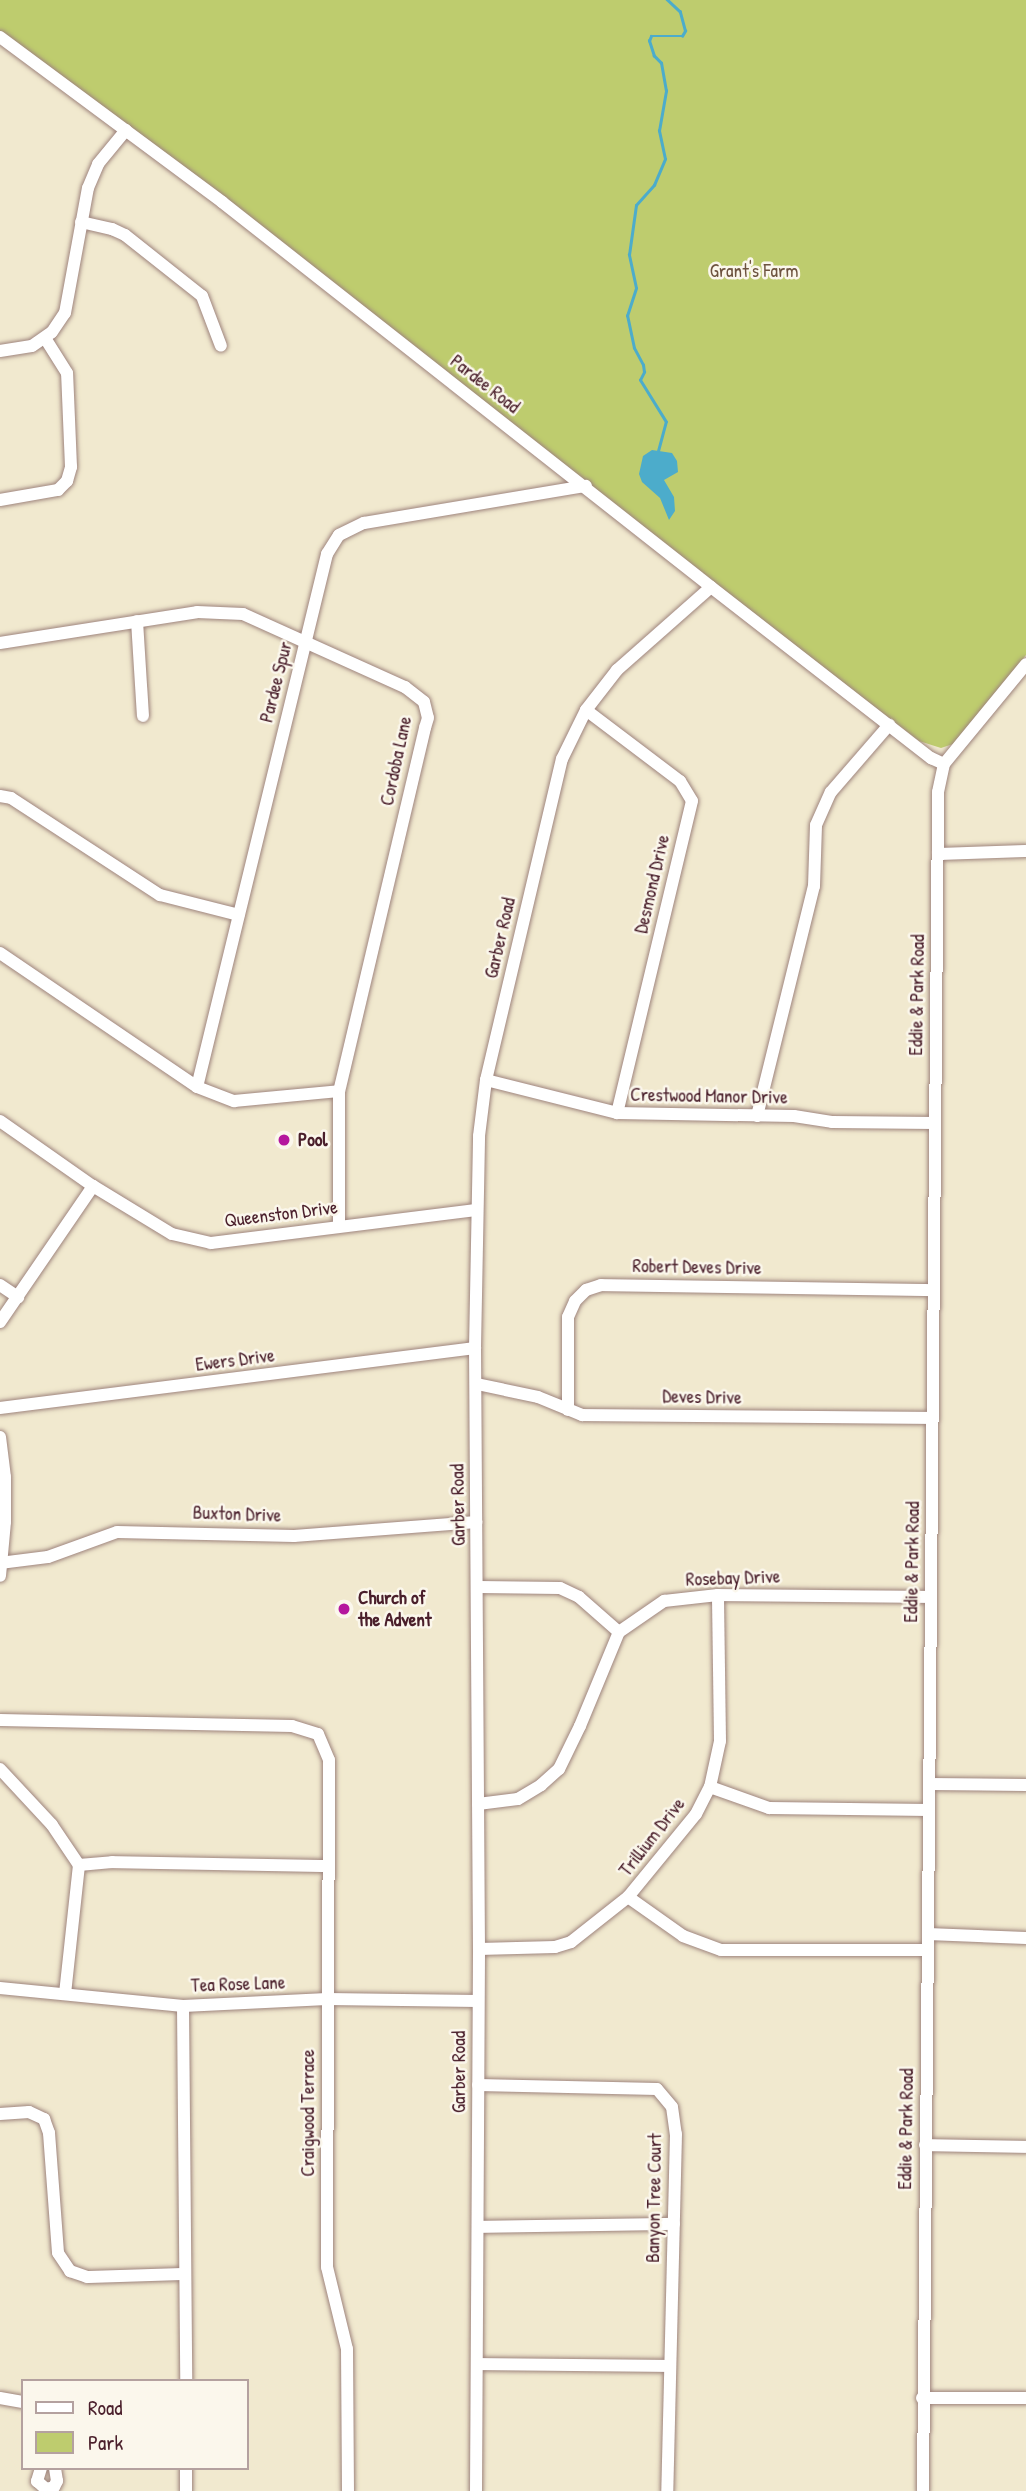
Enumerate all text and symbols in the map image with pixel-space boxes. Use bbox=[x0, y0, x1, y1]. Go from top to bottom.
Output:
park label: Grant's Farm bbox=[710, 260, 798, 282]
street label: Pardee Road bbox=[446, 350, 524, 418]
street label: Pardee Spur bbox=[255, 639, 297, 725]
street label: Cordoba Lane bbox=[375, 714, 417, 808]
street label: Desmond Drive bbox=[630, 832, 674, 936]
street label: Garber Road bbox=[480, 895, 520, 981]
street label: Eddie & Park Road bbox=[905, 934, 929, 1056]
street label: Crestwood Manor Drive bbox=[630, 1083, 788, 1109]
place label: Pool bbox=[298, 1129, 328, 1151]
marker: Pool bbox=[276, 1132, 292, 1148]
street label: Queenston Drive bbox=[223, 1196, 339, 1232]
street label: Robert Deves Drive bbox=[632, 1254, 762, 1280]
street label: Ewers Drive bbox=[194, 1344, 276, 1376]
street label: Deves Drive bbox=[662, 1385, 742, 1409]
street label: Garber Road bbox=[446, 1464, 470, 1546]
street label: Buxton Drive bbox=[192, 1501, 282, 1527]
street label: Eddie & Park Road bbox=[900, 1501, 924, 1623]
street label: Rosebay Drive bbox=[685, 1565, 781, 1591]
place label: Church of the Advent bbox=[358, 1587, 431, 1631]
marker: Church of the Advent bbox=[336, 1601, 352, 1617]
street label: Trillium Drive bbox=[614, 1793, 690, 1881]
street label: Tea Rose Lane bbox=[190, 1971, 286, 1997]
street label: Garber Road bbox=[448, 2031, 470, 2113]
street label: Craigwood Terrace bbox=[297, 2049, 319, 2177]
street label: Eddie & Park Road bbox=[894, 2068, 918, 2190]
street label: Banyon Tree Court bbox=[641, 2133, 667, 2263]
legend bbox=[21, 2379, 248, 2470]
text: Road bbox=[88, 2393, 122, 2422]
text: Park bbox=[88, 2428, 123, 2457]

